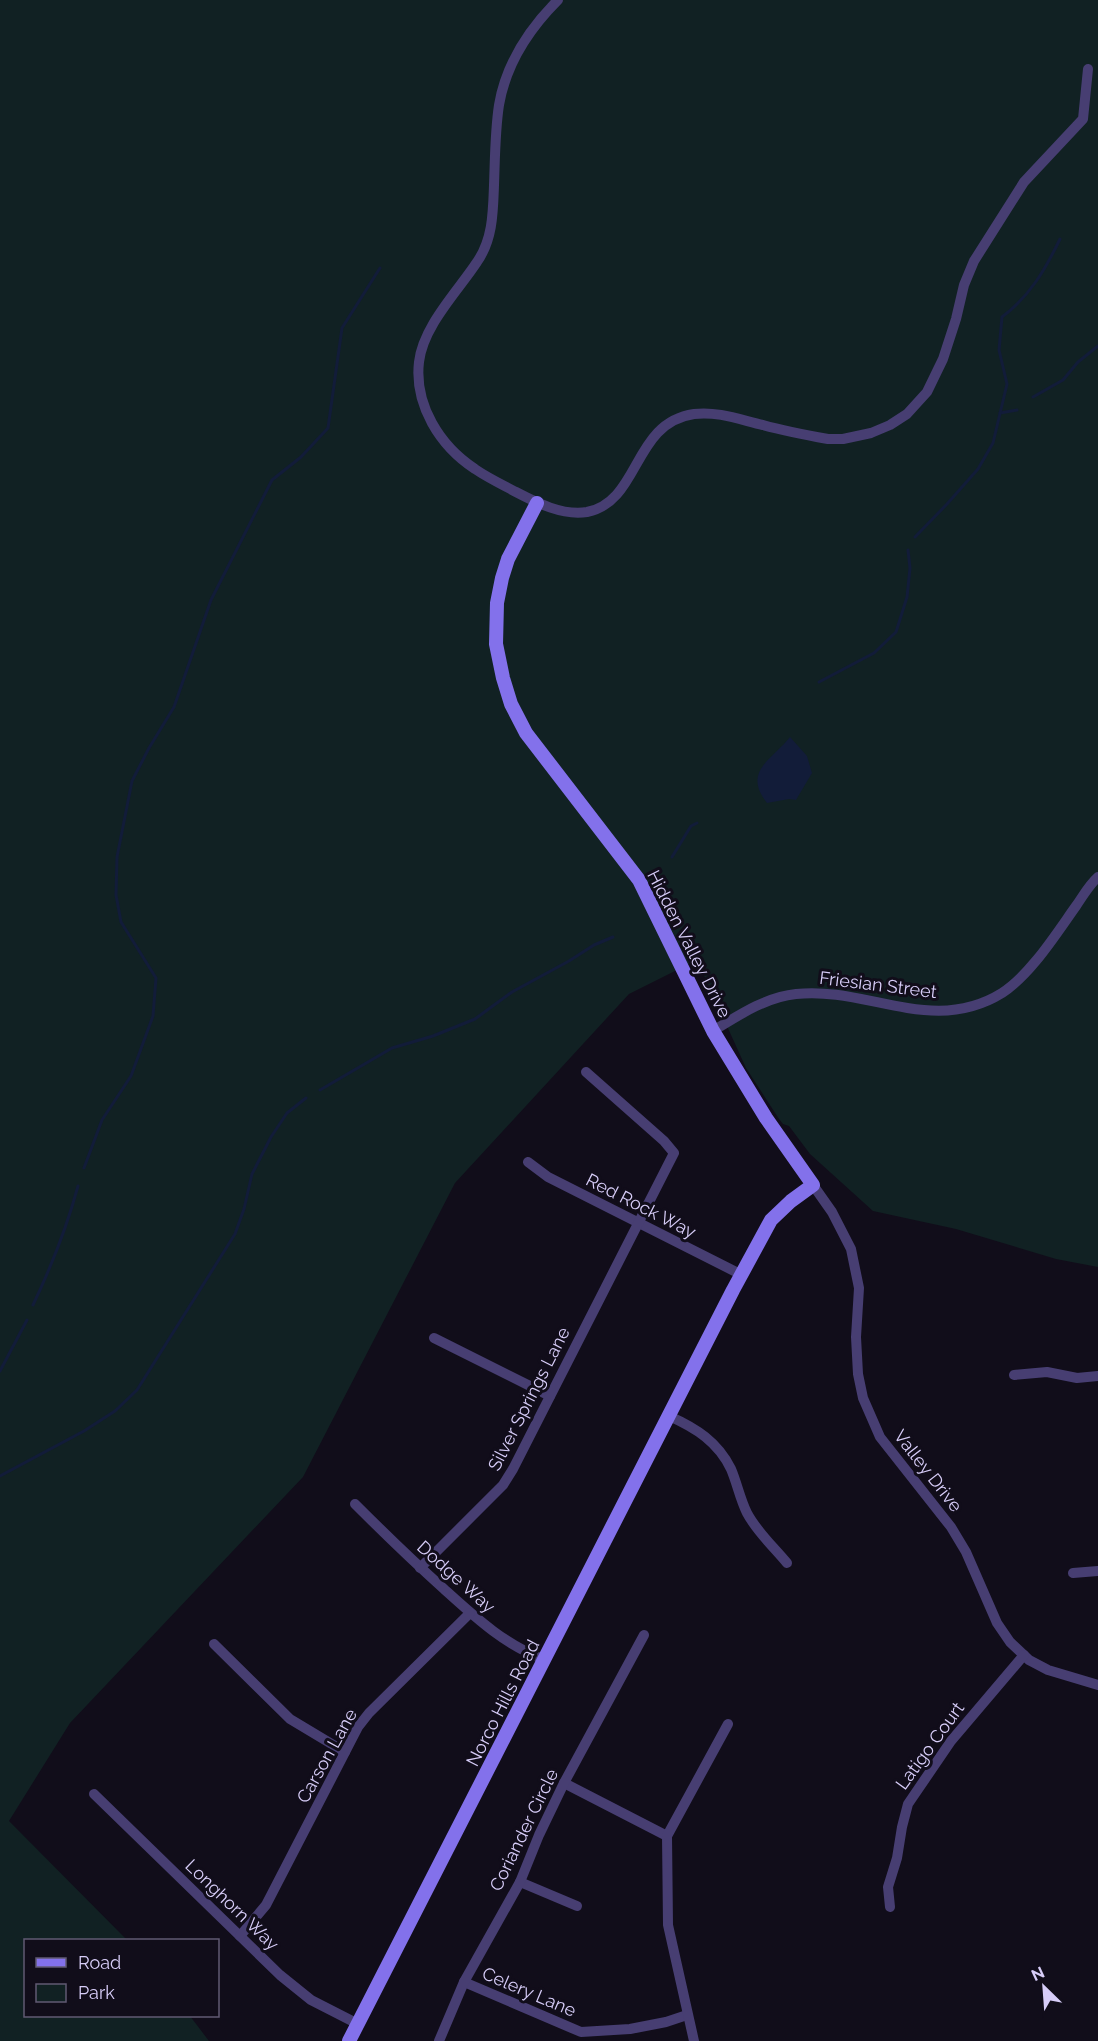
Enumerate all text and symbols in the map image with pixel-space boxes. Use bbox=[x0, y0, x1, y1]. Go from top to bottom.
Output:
street label: Hidden Valley Drive bbox=[643, 867, 736, 1021]
street label: Friesian Street bbox=[818, 967, 938, 1002]
street label: Red Rock Way bbox=[583, 1169, 700, 1242]
street label: Silver Springs Lane bbox=[483, 1323, 574, 1474]
street label: Valley Drive bbox=[890, 1426, 967, 1516]
street label: Dodge Way bbox=[413, 1536, 500, 1617]
street label: Norco Hills Road bbox=[462, 1636, 543, 1769]
street label: Latigo Court bbox=[891, 1698, 968, 1793]
street label: Carson Lane bbox=[292, 1705, 361, 1806]
street label: Coriander Circle bbox=[485, 1765, 562, 1894]
street label: Longhorn Way bbox=[181, 1855, 284, 1955]
legend bbox=[24, 1939, 219, 2017]
text: Road bbox=[78, 1952, 121, 1973]
north arrow bbox=[1014, 1957, 1074, 2017]
street label: Celery Lane bbox=[479, 1962, 580, 2021]
text: N bbox=[1028, 1963, 1047, 1985]
text: Park bbox=[78, 1982, 115, 2003]

